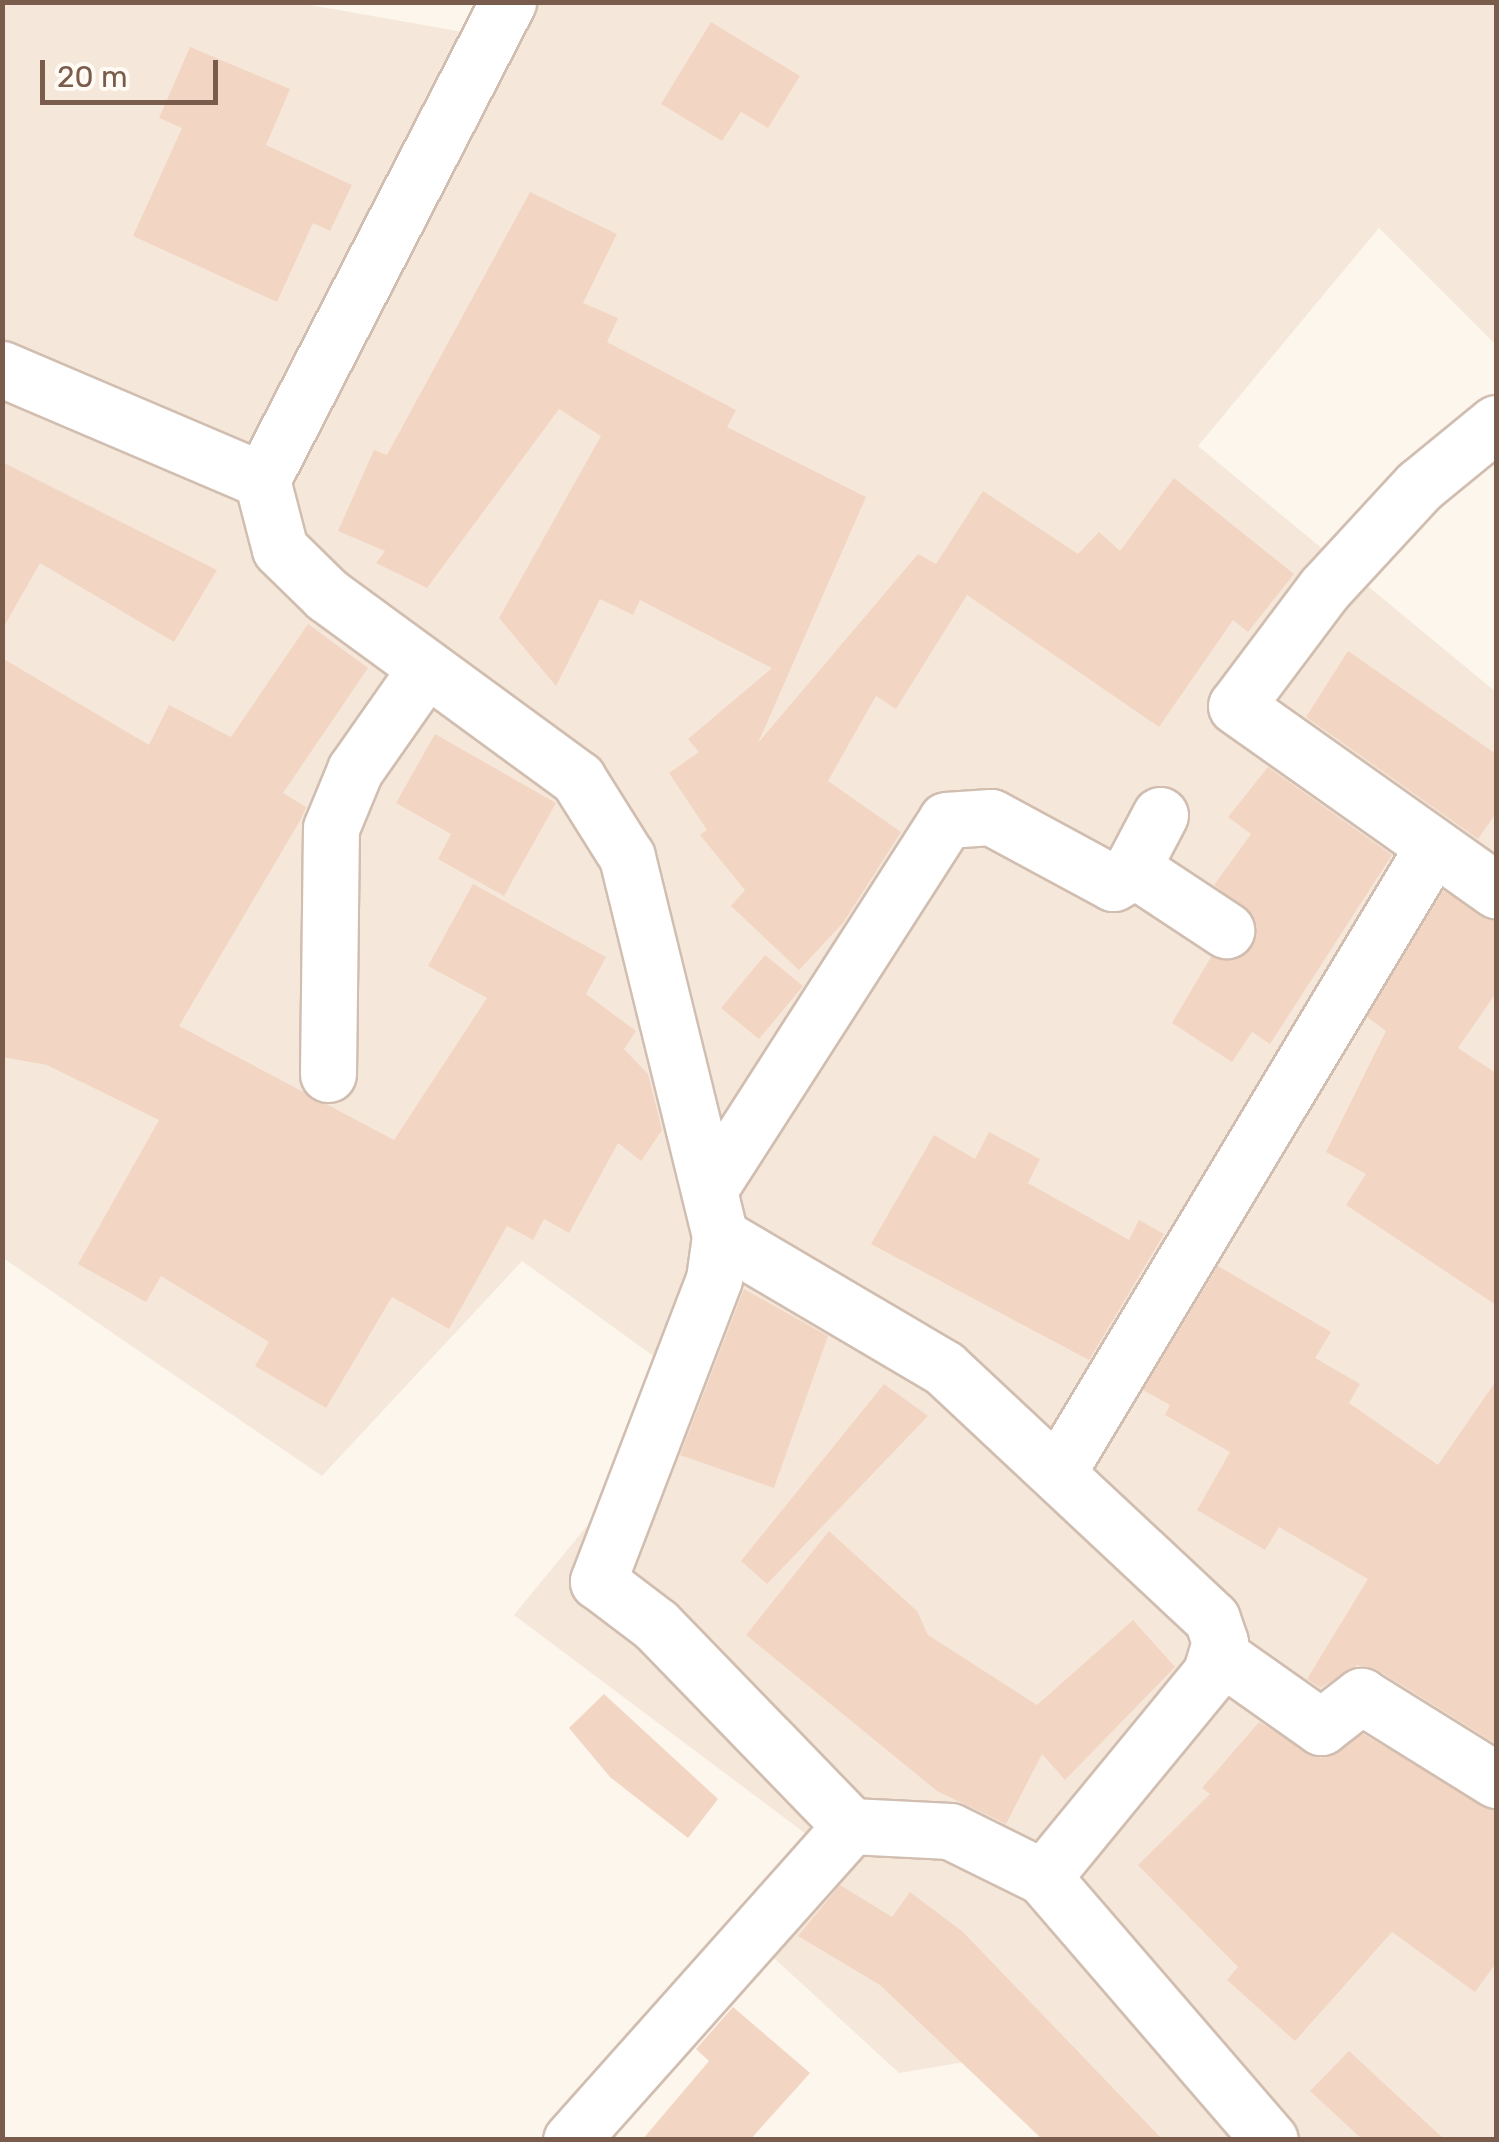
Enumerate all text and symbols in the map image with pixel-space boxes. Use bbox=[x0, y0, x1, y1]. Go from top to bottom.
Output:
scale bar bbox=[45, 40, 222, 102]
text: 20 m bbox=[57, 59, 128, 95]

